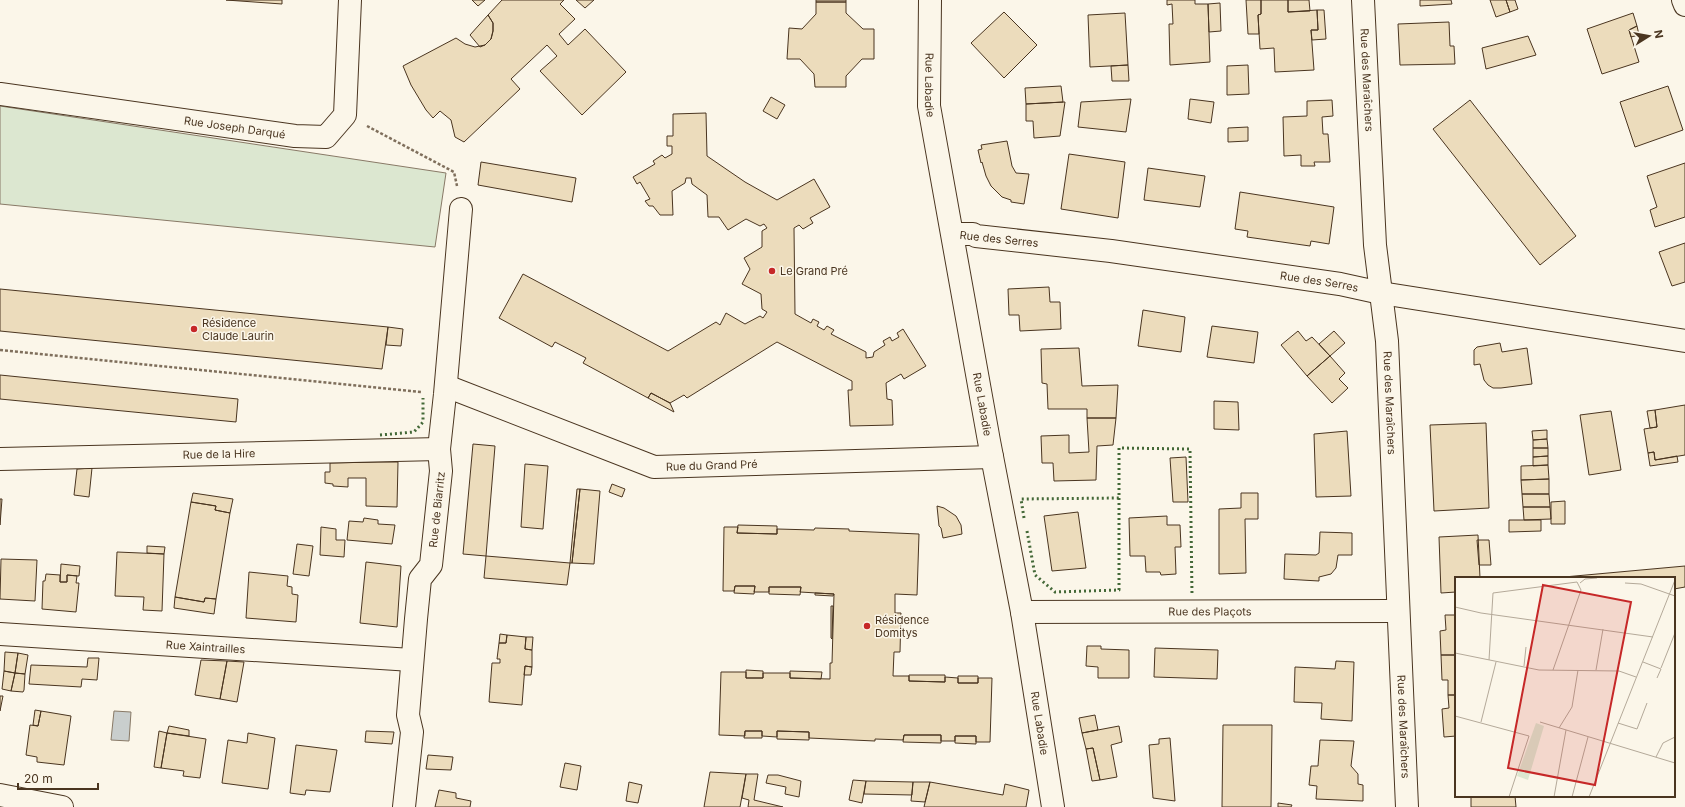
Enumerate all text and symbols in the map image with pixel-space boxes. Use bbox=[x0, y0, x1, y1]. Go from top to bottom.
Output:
north arrow bbox=[1629, 16, 1669, 56]
street label: Rue des Maraîchers bbox=[1357, 28, 1376, 132]
text: N bbox=[1651, 29, 1666, 40]
street label: Rue Labadie bbox=[922, 53, 938, 118]
street label: Rue Joseph Darqué bbox=[183, 113, 286, 142]
street label: Rue des Serres bbox=[959, 228, 1039, 250]
place label: Le Grand Pré bbox=[780, 264, 848, 278]
marker: Le Grand Pré bbox=[767, 266, 777, 276]
street label: Rue des Serres bbox=[1279, 268, 1360, 295]
place label: Résidence Claude Laurin bbox=[202, 316, 274, 343]
marker: Résidence Claude Laurin bbox=[189, 324, 199, 334]
street label: Rue des Maraîchers bbox=[1380, 351, 1399, 455]
street label: Rue Labadie bbox=[970, 371, 995, 437]
street label: Rue de la Hire bbox=[182, 446, 255, 462]
street label: Rue du Grand Pré bbox=[666, 457, 758, 474]
street label: Rue de Biarritz bbox=[426, 471, 448, 548]
inset map bbox=[1455, 577, 1675, 797]
street label: Rue des Plaçots bbox=[1168, 604, 1252, 619]
place label: Résidence Domitys bbox=[875, 613, 929, 640]
marker: Résidence Domitys bbox=[862, 621, 872, 631]
street label: Rue Xaintrailles bbox=[165, 637, 246, 656]
street label: Rue des Maraîchers bbox=[1394, 675, 1413, 779]
street label: Rue Labadie bbox=[1028, 690, 1052, 756]
scale bar bbox=[18, 765, 98, 791]
text: 20 m bbox=[24, 771, 53, 786]

